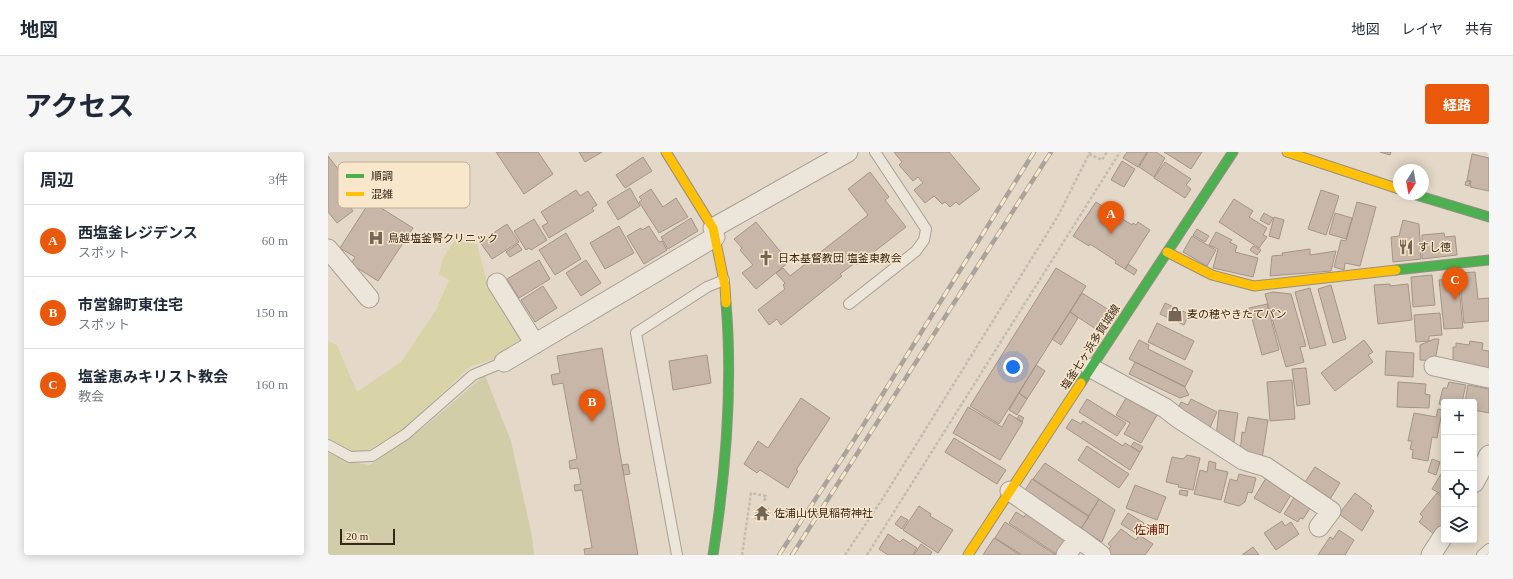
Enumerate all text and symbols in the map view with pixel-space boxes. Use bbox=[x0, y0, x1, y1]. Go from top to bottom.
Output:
text: 地図 bbox=[20, 19, 58, 40]
text: 地図 bbox=[1351, 22, 1379, 37]
text: レイヤ bbox=[1401, 22, 1443, 37]
text: 共有 bbox=[1465, 22, 1493, 37]
button: 経路 bbox=[1425, 84, 1489, 124]
text: アクセス bbox=[24, 91, 135, 122]
legend bbox=[338, 162, 470, 208]
north arrow bbox=[1393, 164, 1429, 200]
text: 順調 bbox=[371, 170, 393, 182]
text: 周辺 bbox=[40, 171, 74, 190]
text: 3件 bbox=[268, 172, 288, 187]
text: 混雑 bbox=[371, 188, 393, 200]
pin: A bbox=[1098, 201, 1124, 234]
text: 西塩釜レジデンス bbox=[78, 225, 198, 241]
hospital icon: 鳥越塩釜腎クリニック bbox=[367, 229, 385, 247]
place label: 鳥越塩釜腎クリニック bbox=[388, 232, 498, 244]
text: A bbox=[48, 233, 58, 248]
text: 60 m bbox=[262, 233, 288, 248]
restaurant icon: すし徳 bbox=[1397, 238, 1415, 256]
place label: すし徳 bbox=[1418, 241, 1451, 253]
text: スポット bbox=[78, 245, 130, 260]
church icon: 日本基督教団 塩釜東教会 bbox=[757, 249, 775, 267]
place label: 日本基督教団 塩釜東教会 bbox=[778, 252, 902, 264]
pin: C bbox=[1442, 267, 1468, 300]
text: 市営錦町東住宅 bbox=[78, 297, 183, 313]
street label: 塩釜七ヶ浜多賀城線 bbox=[1058, 302, 1122, 392]
text: B bbox=[49, 305, 57, 320]
text: 150 m bbox=[255, 305, 288, 320]
shop icon: 麦の穂やきたてパン bbox=[1166, 305, 1184, 323]
place label: 麦の穂やきたてパン bbox=[1187, 308, 1287, 320]
text: スポット bbox=[78, 317, 130, 332]
your location bbox=[1003, 357, 1023, 377]
text: 塩釜恵みキリスト教会 bbox=[78, 369, 228, 385]
text: C bbox=[48, 377, 58, 392]
text: 160 m bbox=[255, 377, 288, 392]
text: 教会 bbox=[78, 389, 104, 404]
pin: B bbox=[579, 389, 605, 422]
map controls bbox=[1441, 399, 1477, 543]
button: + bbox=[1441, 399, 1477, 435]
button: − bbox=[1441, 435, 1477, 471]
button: locate bbox=[1441, 471, 1477, 507]
temple icon: 佐浦山伏見稲荷神社 bbox=[753, 504, 771, 522]
place label: 佐浦山伏見稲荷神社 bbox=[774, 507, 873, 519]
button: layers bbox=[1441, 507, 1477, 543]
district label: 佐浦町 bbox=[1134, 523, 1170, 537]
scale bar bbox=[340, 527, 395, 546]
text: 20 m bbox=[346, 530, 368, 542]

